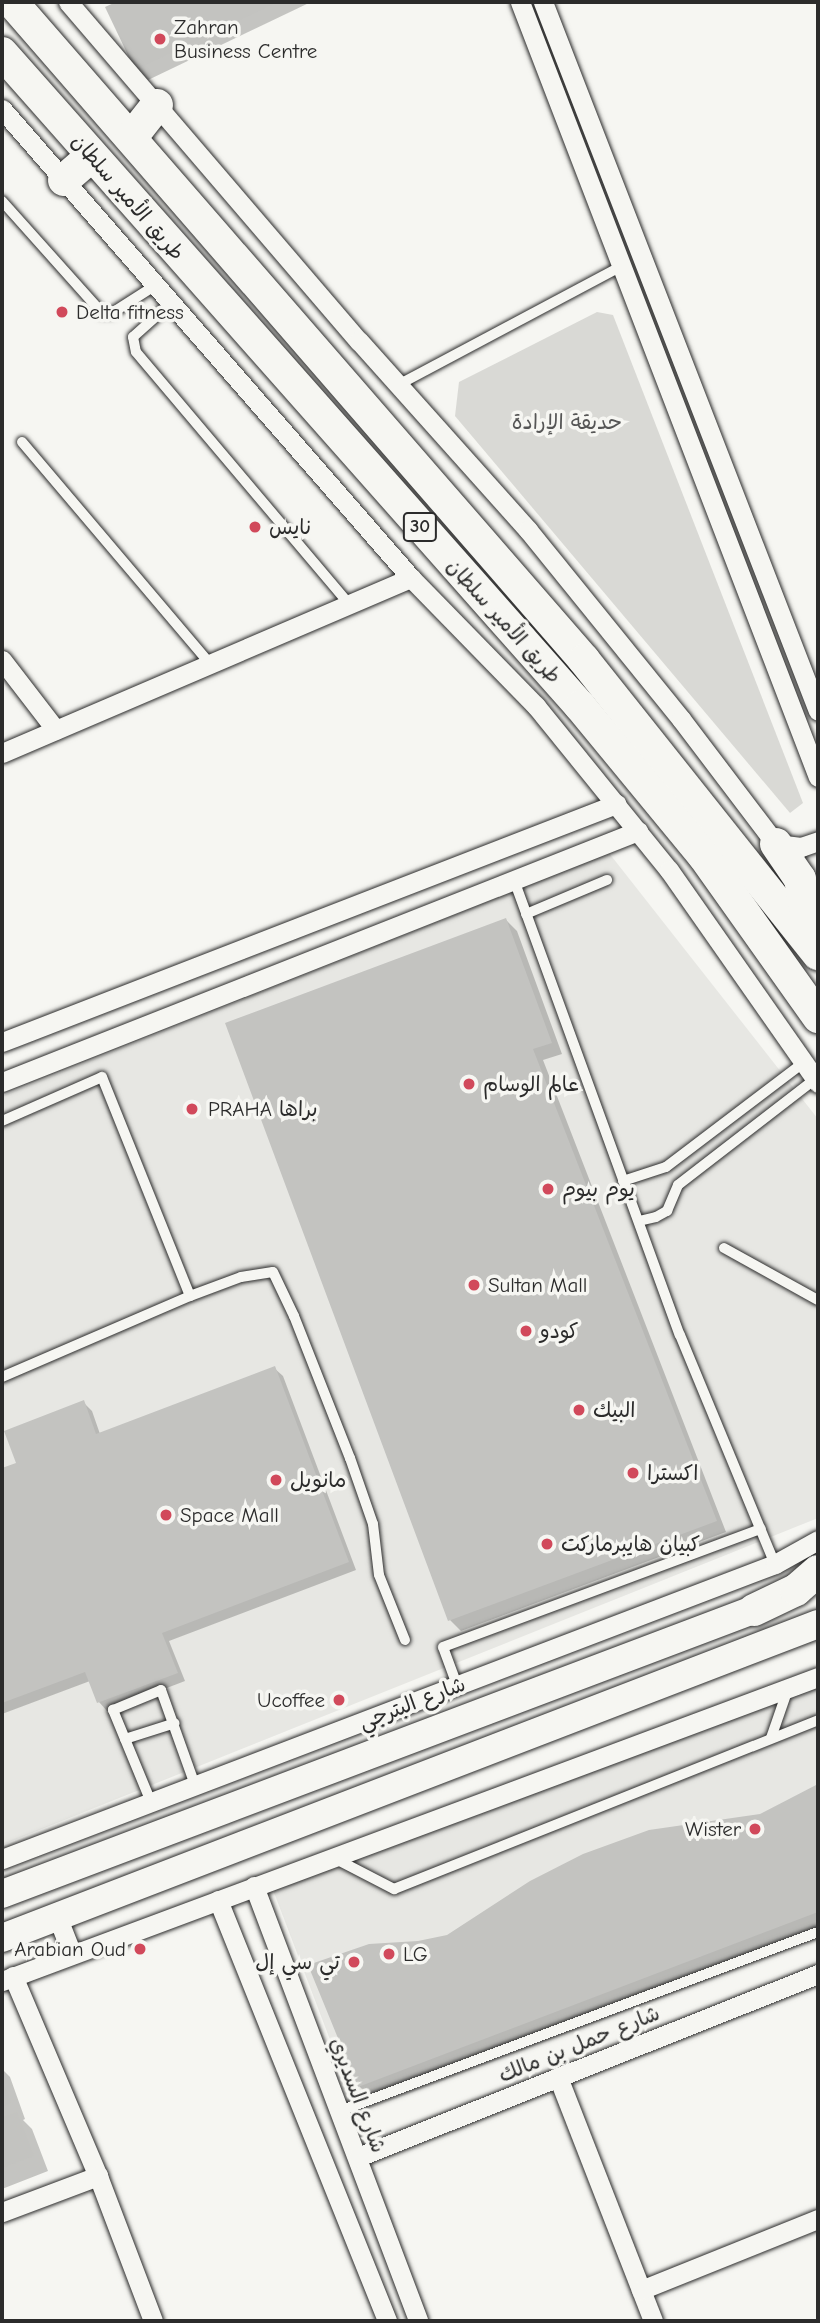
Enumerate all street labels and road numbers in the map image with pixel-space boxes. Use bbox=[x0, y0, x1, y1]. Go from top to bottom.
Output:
street label: طريق الأمير سلطان bbox=[66, 129, 190, 265]
road number: 30 bbox=[402, 512, 438, 542]
street label: طريق الأمير سلطان bbox=[441, 553, 567, 689]
street label: شارع البترجي bbox=[355, 1671, 469, 1735]
street label: شارع حمل بن مالك bbox=[495, 2000, 663, 2088]
street label: شارع السديري bbox=[325, 2034, 391, 2156]

